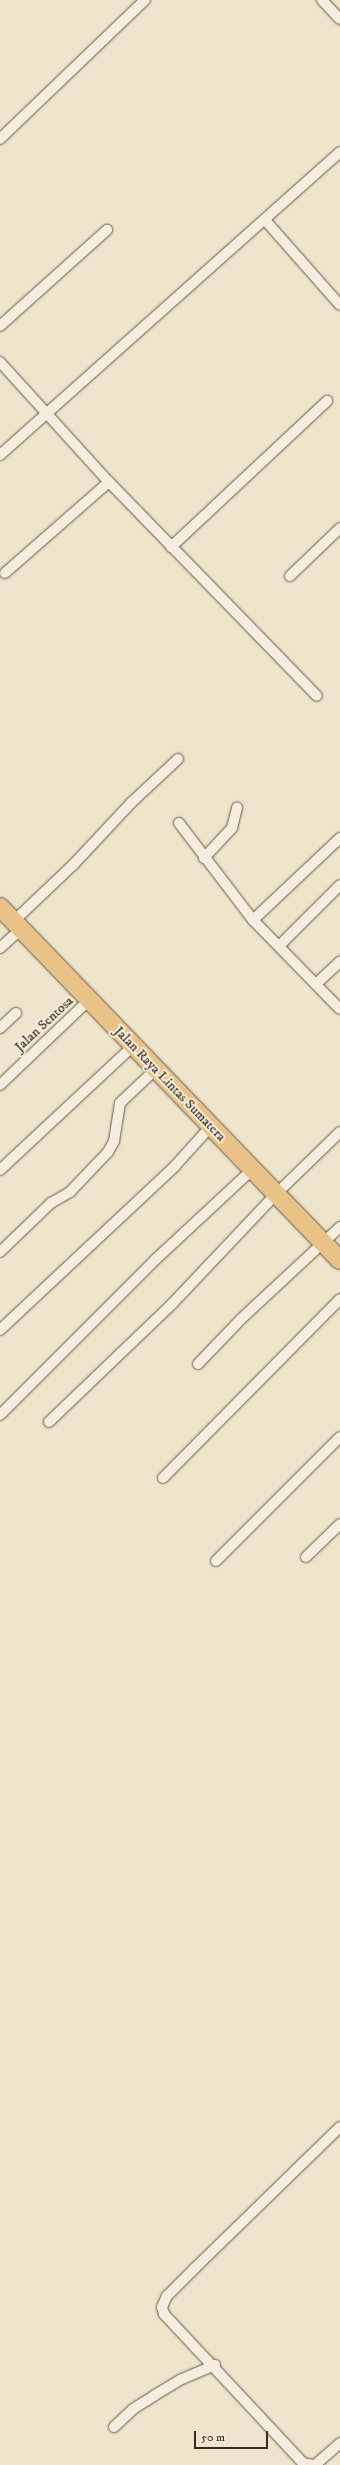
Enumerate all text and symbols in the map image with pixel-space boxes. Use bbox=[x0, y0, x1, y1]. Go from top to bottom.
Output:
street label: Jalan Sentosa bbox=[11, 993, 77, 1055]
street label: Jalan Raya Lintas Sumatera bbox=[111, 1023, 229, 1145]
scale bar bbox=[196, 2423, 270, 2449]
text: 50 m bbox=[201, 2430, 225, 2445]

